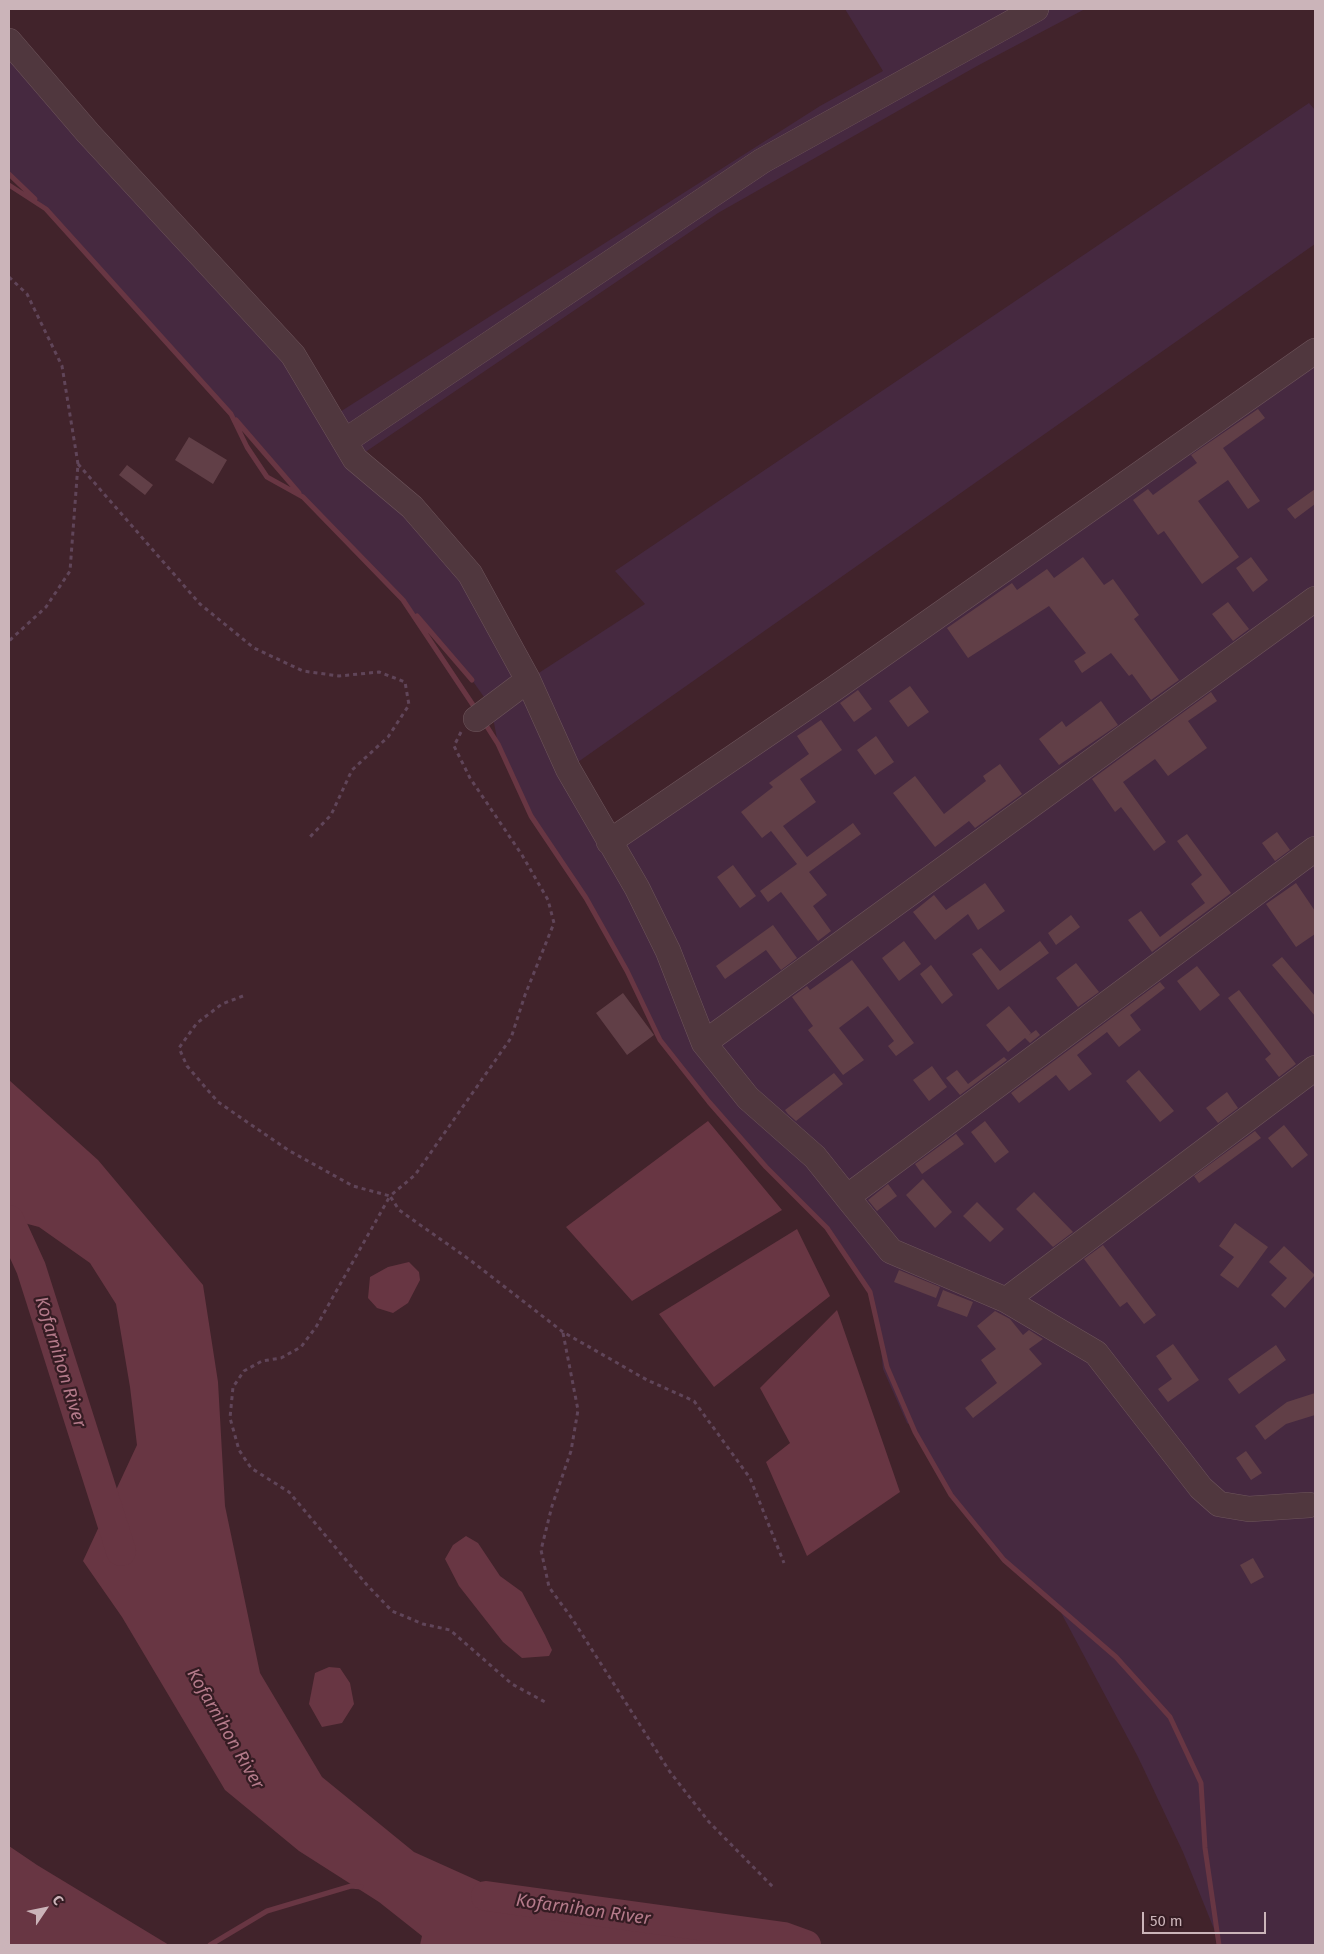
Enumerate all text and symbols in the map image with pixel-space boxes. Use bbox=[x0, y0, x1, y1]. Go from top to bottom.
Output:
water label: Kofarnihon River bbox=[30, 1294, 90, 1430]
water label: Kofarnihon River bbox=[182, 1665, 268, 1793]
north arrow bbox=[20, 1884, 70, 1934]
water label: Kofarnihon River bbox=[514, 1890, 652, 1930]
text: С bbox=[49, 1892, 67, 1908]
scale bar bbox=[1144, 1902, 1268, 1934]
text: 50 m bbox=[1150, 1912, 1183, 1930]

